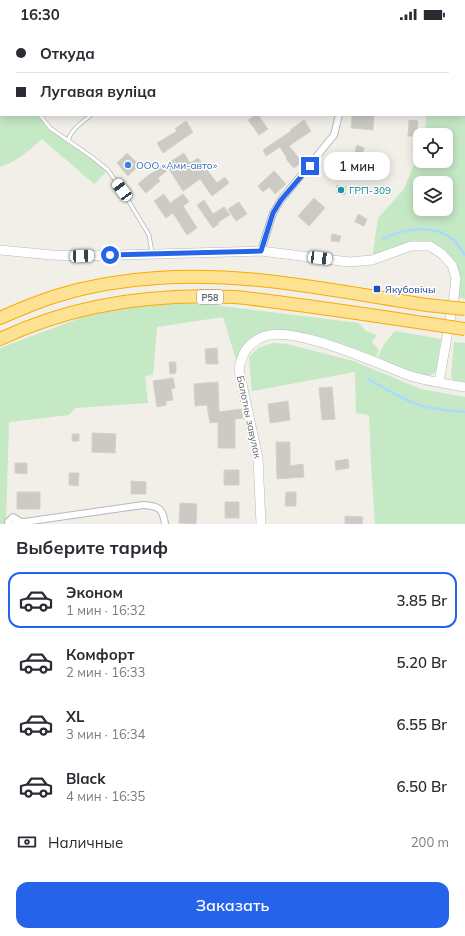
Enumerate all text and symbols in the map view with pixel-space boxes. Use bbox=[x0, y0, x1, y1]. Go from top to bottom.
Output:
text: 16:30 bbox=[20, 5, 60, 24]
text: Откуда bbox=[40, 44, 95, 63]
text: Лугавая вуліца bbox=[40, 82, 156, 101]
map controls bbox=[413, 128, 453, 216]
button: locate bbox=[413, 128, 453, 168]
callout: 1 мин bbox=[324, 152, 390, 180]
route end bbox=[301, 157, 319, 175]
text: 1 мин bbox=[339, 158, 375, 174]
place label: ООО «Ами-авто» bbox=[136, 159, 218, 172]
marker: ООО «Ами-авто» bbox=[123, 160, 133, 170]
button: layers bbox=[413, 176, 453, 216]
car bbox=[110, 177, 134, 203]
place label: ГРП-309 bbox=[349, 184, 391, 197]
marker: ГРП-309 bbox=[336, 185, 346, 195]
route start bbox=[101, 246, 119, 264]
car bbox=[70, 250, 94, 262]
car bbox=[307, 251, 333, 265]
place label: Якубовічы bbox=[385, 283, 435, 296]
marker: Якубовічы bbox=[372, 284, 382, 294]
road number: Р58 bbox=[197, 290, 223, 304]
street label: Балотны завулак bbox=[234, 374, 264, 460]
text: Выберите тариф bbox=[16, 536, 168, 559]
icon: car bbox=[18, 582, 54, 618]
text: Эконом bbox=[66, 583, 123, 602]
text: 3.85 Br bbox=[397, 591, 447, 610]
text: 1 мин · 16:32 bbox=[66, 602, 145, 618]
icon: car bbox=[18, 644, 54, 680]
text: Комфорт bbox=[66, 645, 135, 664]
text: 5.20 Br bbox=[397, 653, 447, 672]
text: 2 мин · 16:33 bbox=[66, 664, 145, 680]
icon: car bbox=[18, 706, 54, 742]
text: XL bbox=[66, 707, 84, 726]
text: 6.55 Br bbox=[397, 715, 447, 734]
text: 3 мин · 16:34 bbox=[66, 726, 145, 742]
icon: car bbox=[18, 768, 54, 804]
text: Black bbox=[66, 769, 105, 788]
text: 6.50 Br bbox=[397, 777, 447, 796]
text: 4 мин · 16:35 bbox=[66, 788, 145, 804]
icon: cash bbox=[16, 831, 38, 853]
text: Наличные bbox=[48, 833, 123, 852]
text: 200 m bbox=[411, 834, 449, 850]
button: Заказать bbox=[16, 882, 449, 928]

